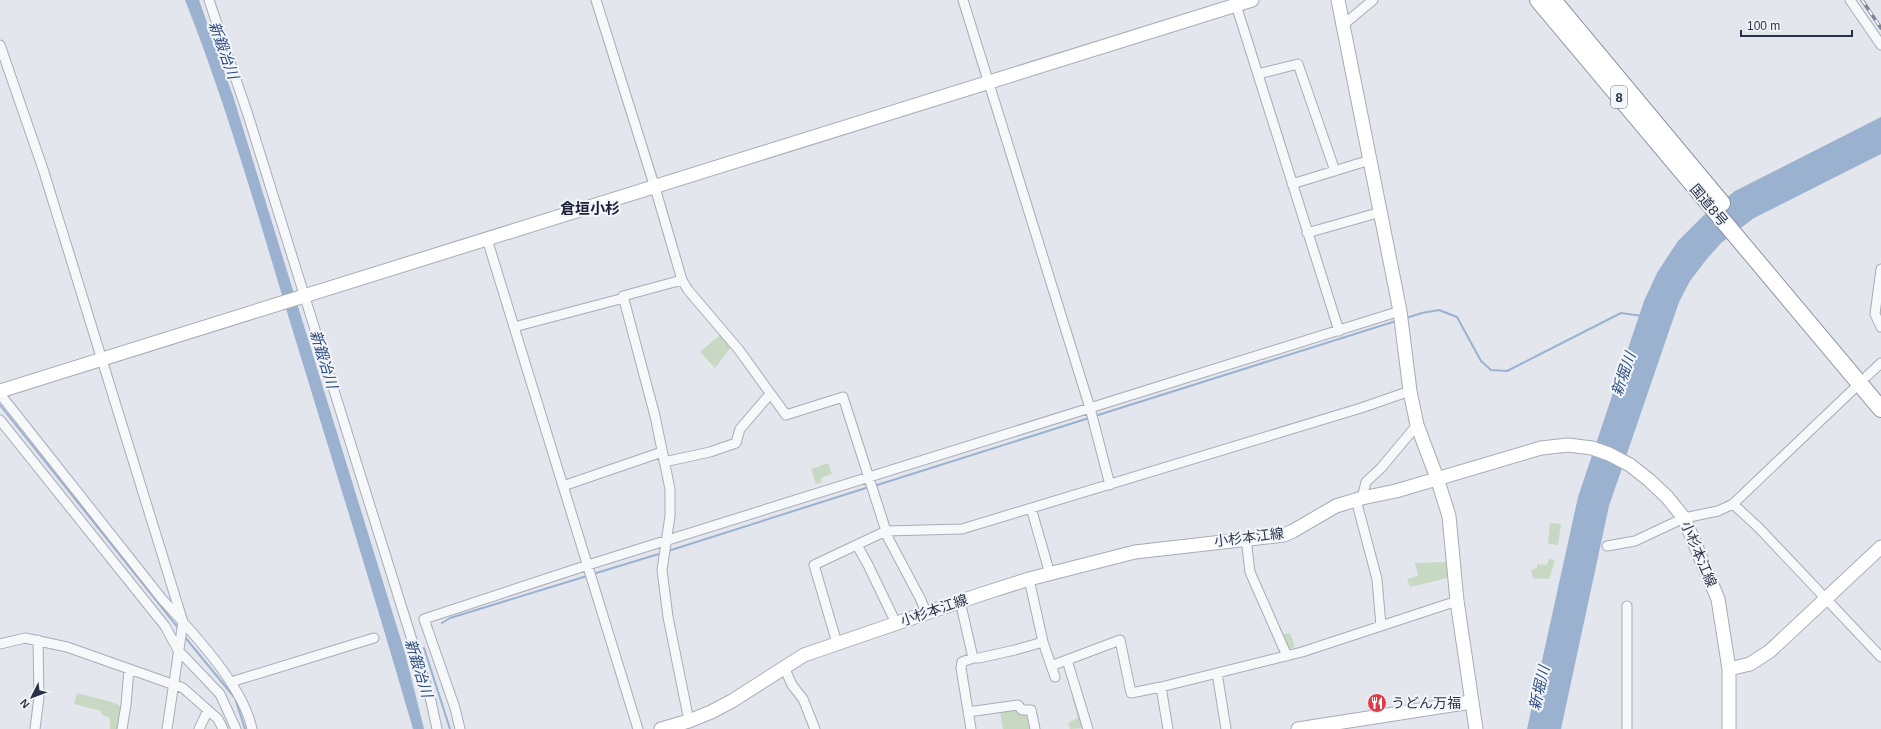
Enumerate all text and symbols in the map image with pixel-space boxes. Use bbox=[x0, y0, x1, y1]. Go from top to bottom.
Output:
scale bar bbox=[1741, 12, 1852, 38]
water label: 新鍛冶川 bbox=[206, 19, 243, 83]
text: 100 m bbox=[1747, 19, 1780, 33]
road number: 8 bbox=[1611, 86, 1627, 108]
street label: 国道8号 bbox=[1687, 181, 1731, 229]
district label: 倉垣小杉 bbox=[560, 200, 620, 217]
water label: 新鍛冶川 bbox=[307, 328, 341, 392]
water label: 新堀川 bbox=[1608, 348, 1639, 398]
street label: 小杉本江線 bbox=[1678, 519, 1720, 589]
street label: 小杉本江線 bbox=[1213, 525, 1285, 549]
street label: 小杉本江線 bbox=[898, 591, 970, 629]
water label: 新鍛冶川 bbox=[402, 637, 436, 701]
water label: 新堀川 bbox=[1526, 662, 1553, 712]
north arrow bbox=[12, 677, 52, 717]
restaurant icon: うどん万福 bbox=[1366, 692, 1388, 714]
place label: うどん万福 bbox=[1391, 695, 1461, 711]
text: N bbox=[17, 697, 32, 711]

